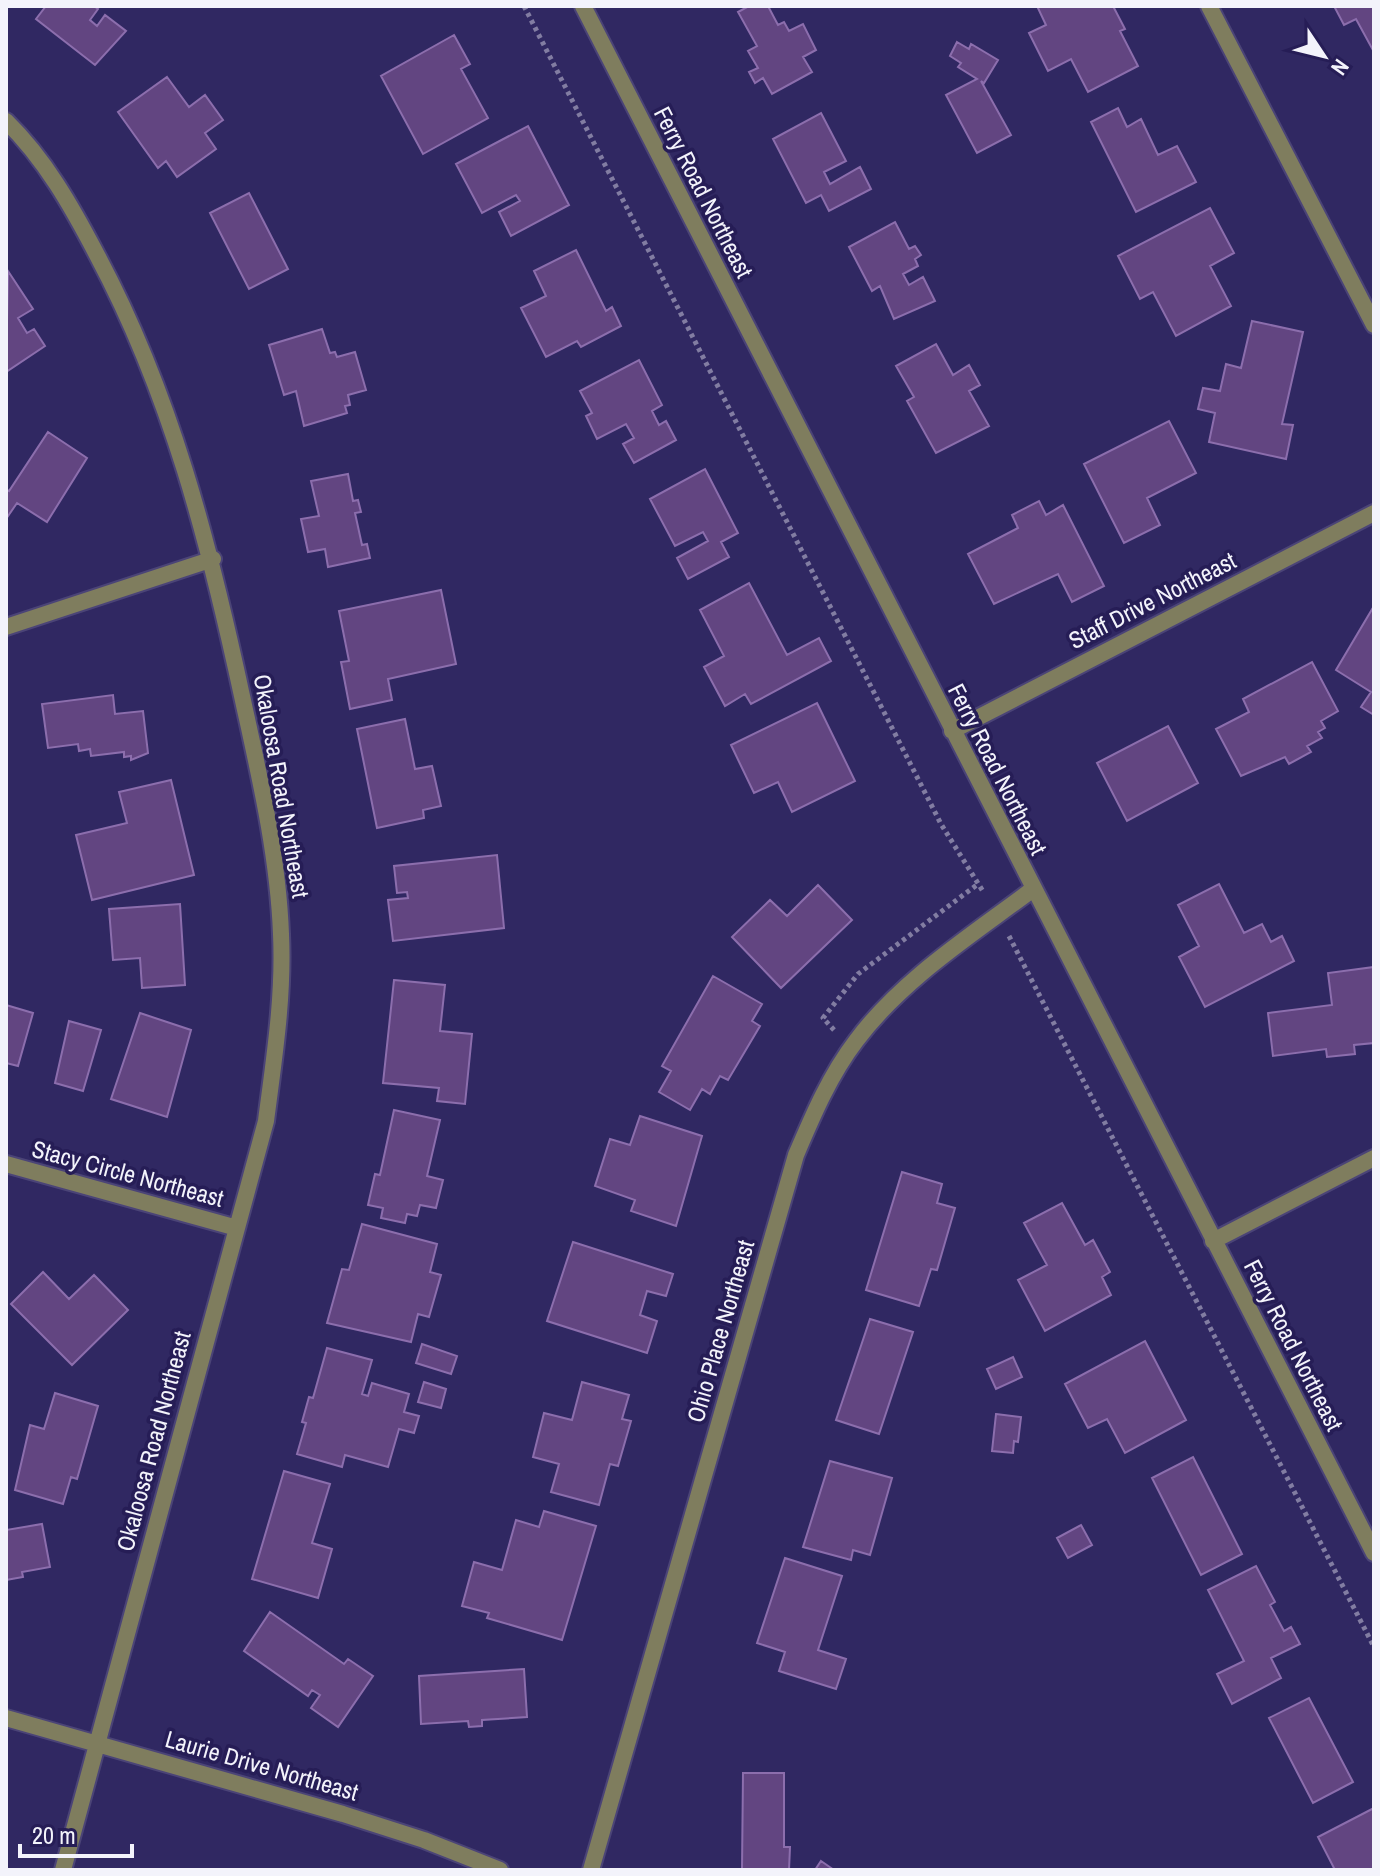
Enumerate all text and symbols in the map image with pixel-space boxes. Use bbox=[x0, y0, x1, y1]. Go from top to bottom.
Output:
north arrow bbox=[1284, 16, 1364, 96]
text: N bbox=[1324, 54, 1356, 81]
street label: Ferry Road Northeast bbox=[647, 101, 761, 284]
street label: Staff Drive Northeast bbox=[1063, 544, 1241, 656]
street label: Okaloosa Road Northeast bbox=[247, 672, 318, 901]
street label: Ferry Road Northeast bbox=[941, 678, 1055, 861]
street label: Stacy Circle Northeast bbox=[29, 1132, 228, 1214]
street label: Ohio Place Northeast bbox=[679, 1236, 761, 1426]
street label: Ferry Road Northeast bbox=[1237, 1254, 1351, 1437]
street label: Okaloosa Road Northeast bbox=[108, 1327, 198, 1555]
street label: Laurie Drive Northeast bbox=[162, 1722, 363, 1808]
scale bar bbox=[20, 1808, 132, 1858]
text: 20 m bbox=[32, 1819, 76, 1851]

